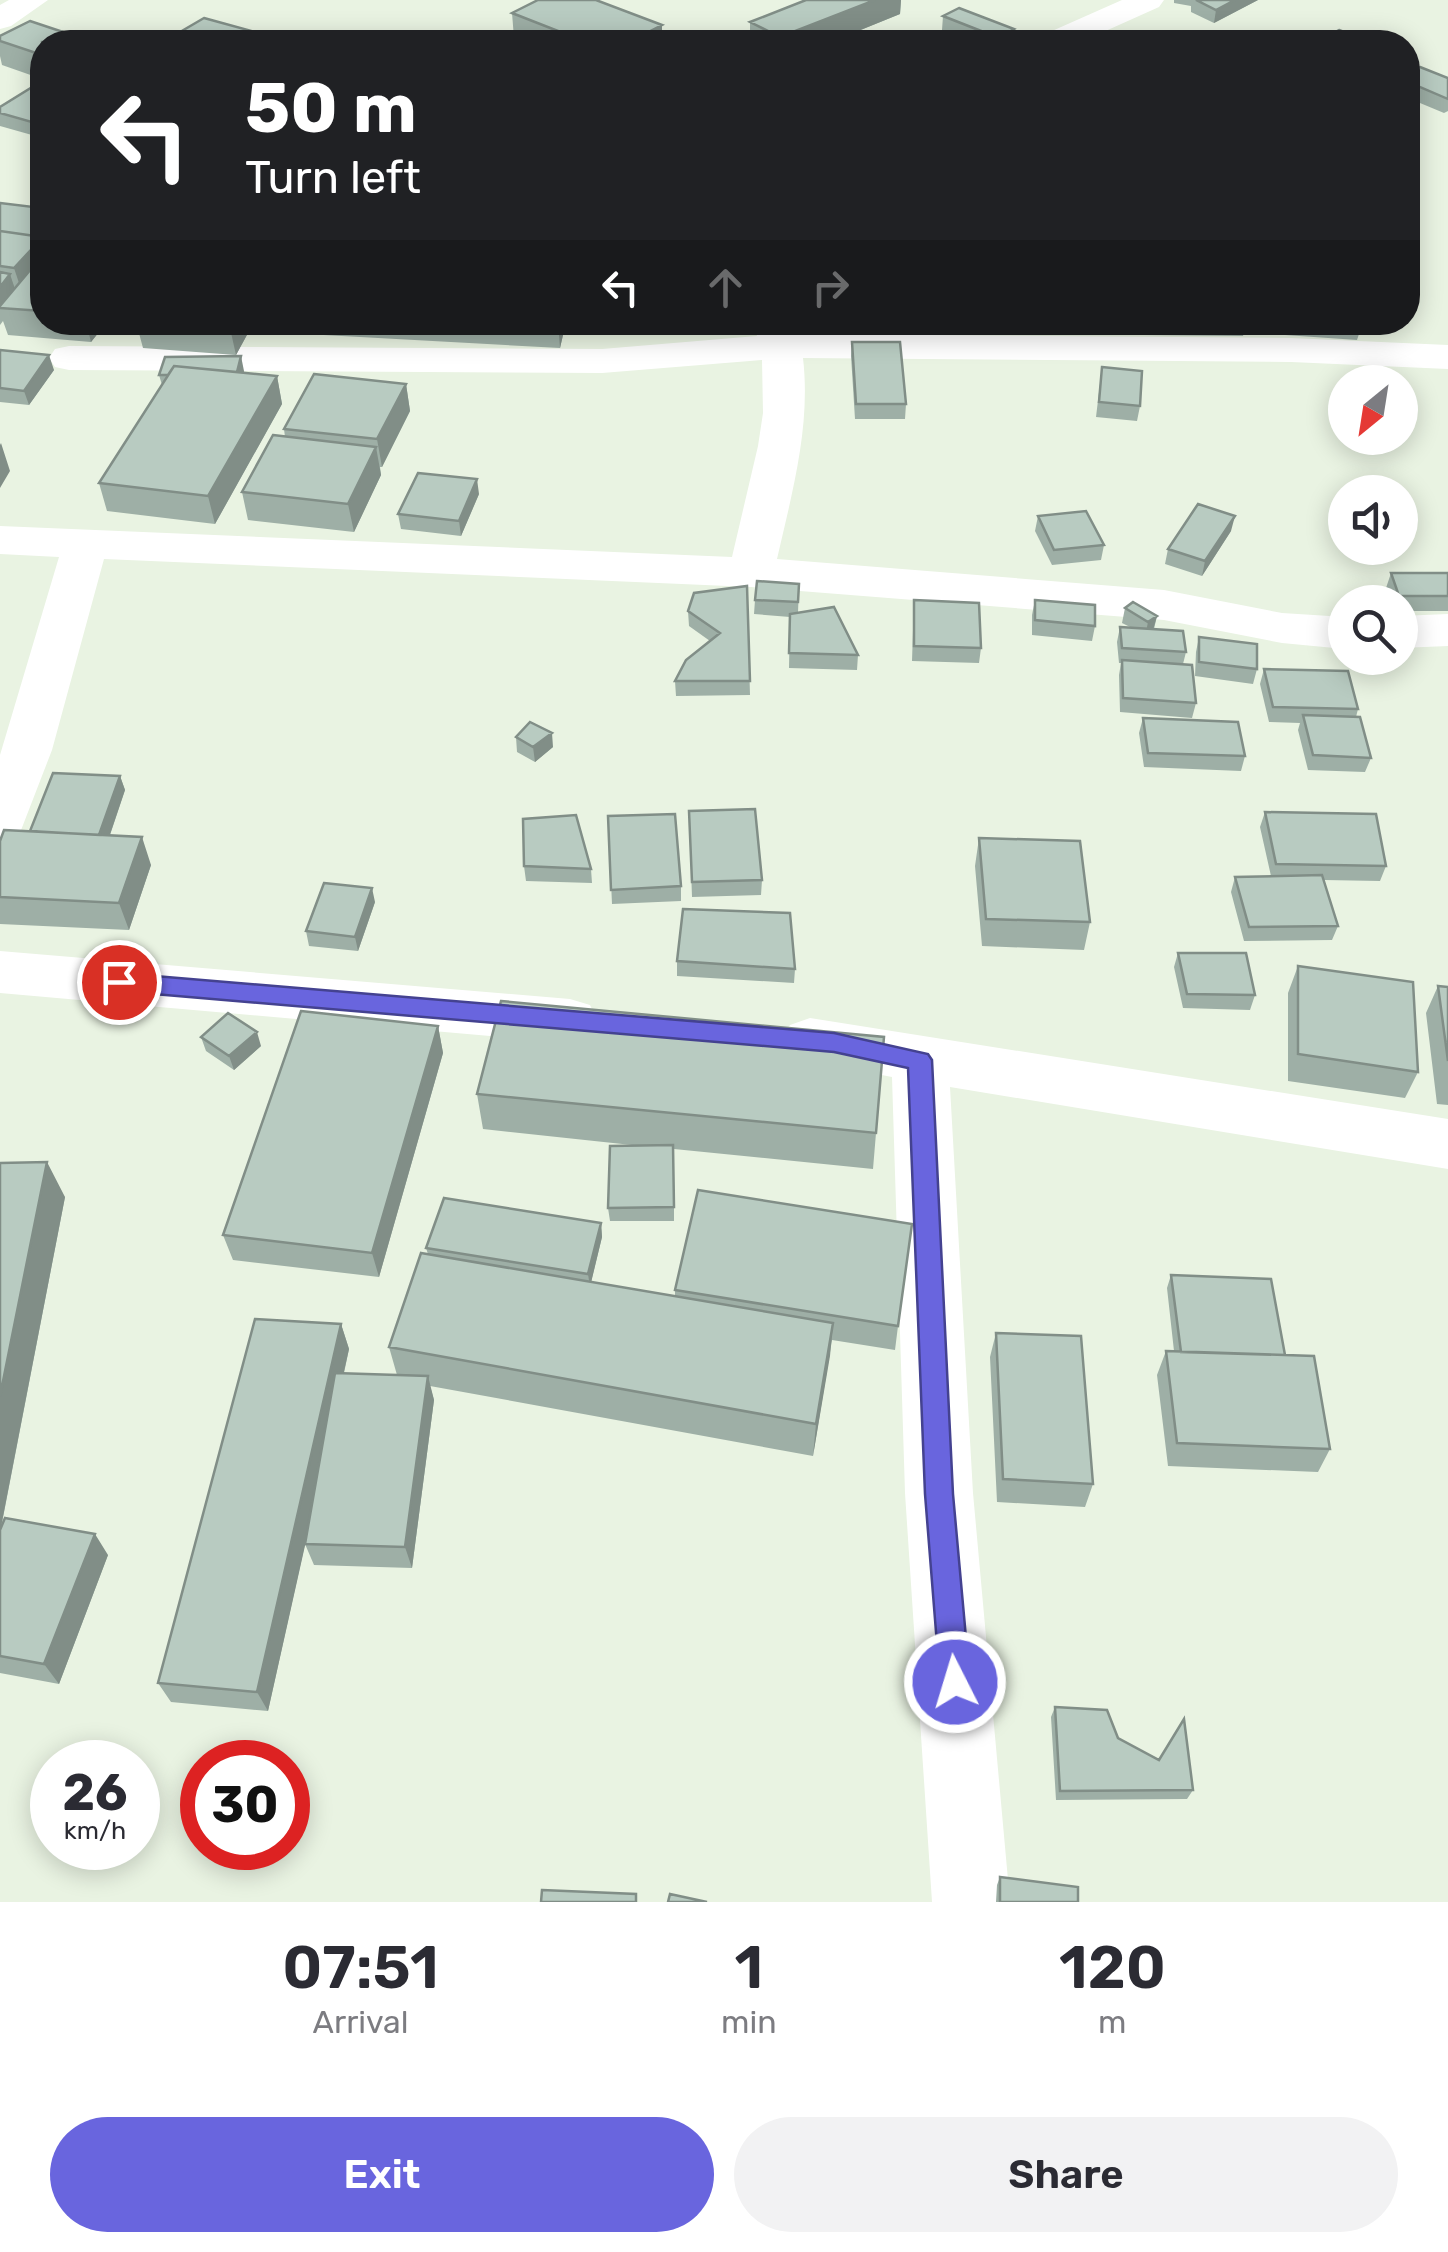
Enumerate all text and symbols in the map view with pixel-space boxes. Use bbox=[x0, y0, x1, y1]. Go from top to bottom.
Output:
text: 50 m bbox=[245, 67, 417, 150]
icon: left bbox=[80, 70, 210, 200]
text: Turn left bbox=[245, 151, 421, 204]
icon: left bbox=[593, 260, 648, 315]
icon: ahead bbox=[698, 260, 753, 315]
icon: right bbox=[803, 260, 858, 315]
north arrow bbox=[1328, 365, 1418, 455]
map controls bbox=[1328, 365, 1418, 675]
button: sound bbox=[1328, 475, 1418, 565]
button: search bbox=[1328, 585, 1418, 675]
pin bbox=[77, 940, 162, 1025]
icon: arrive bbox=[92, 955, 147, 1010]
position arrow bbox=[903, 1630, 1007, 1734]
speed limit sign: 30 bbox=[180, 1740, 310, 1870]
text: 26 bbox=[62, 1763, 128, 1823]
text: km/h bbox=[64, 1816, 126, 1845]
text: 07:51 bbox=[282, 1932, 439, 2003]
text: 1 bbox=[735, 1932, 763, 2003]
text: 120 bbox=[1059, 1932, 1166, 2003]
text: Arrival bbox=[313, 2003, 409, 2041]
text: min bbox=[721, 2003, 777, 2041]
text: m bbox=[1098, 2003, 1127, 2041]
button: Exit bbox=[50, 2117, 714, 2232]
button: Share bbox=[734, 2117, 1398, 2232]

